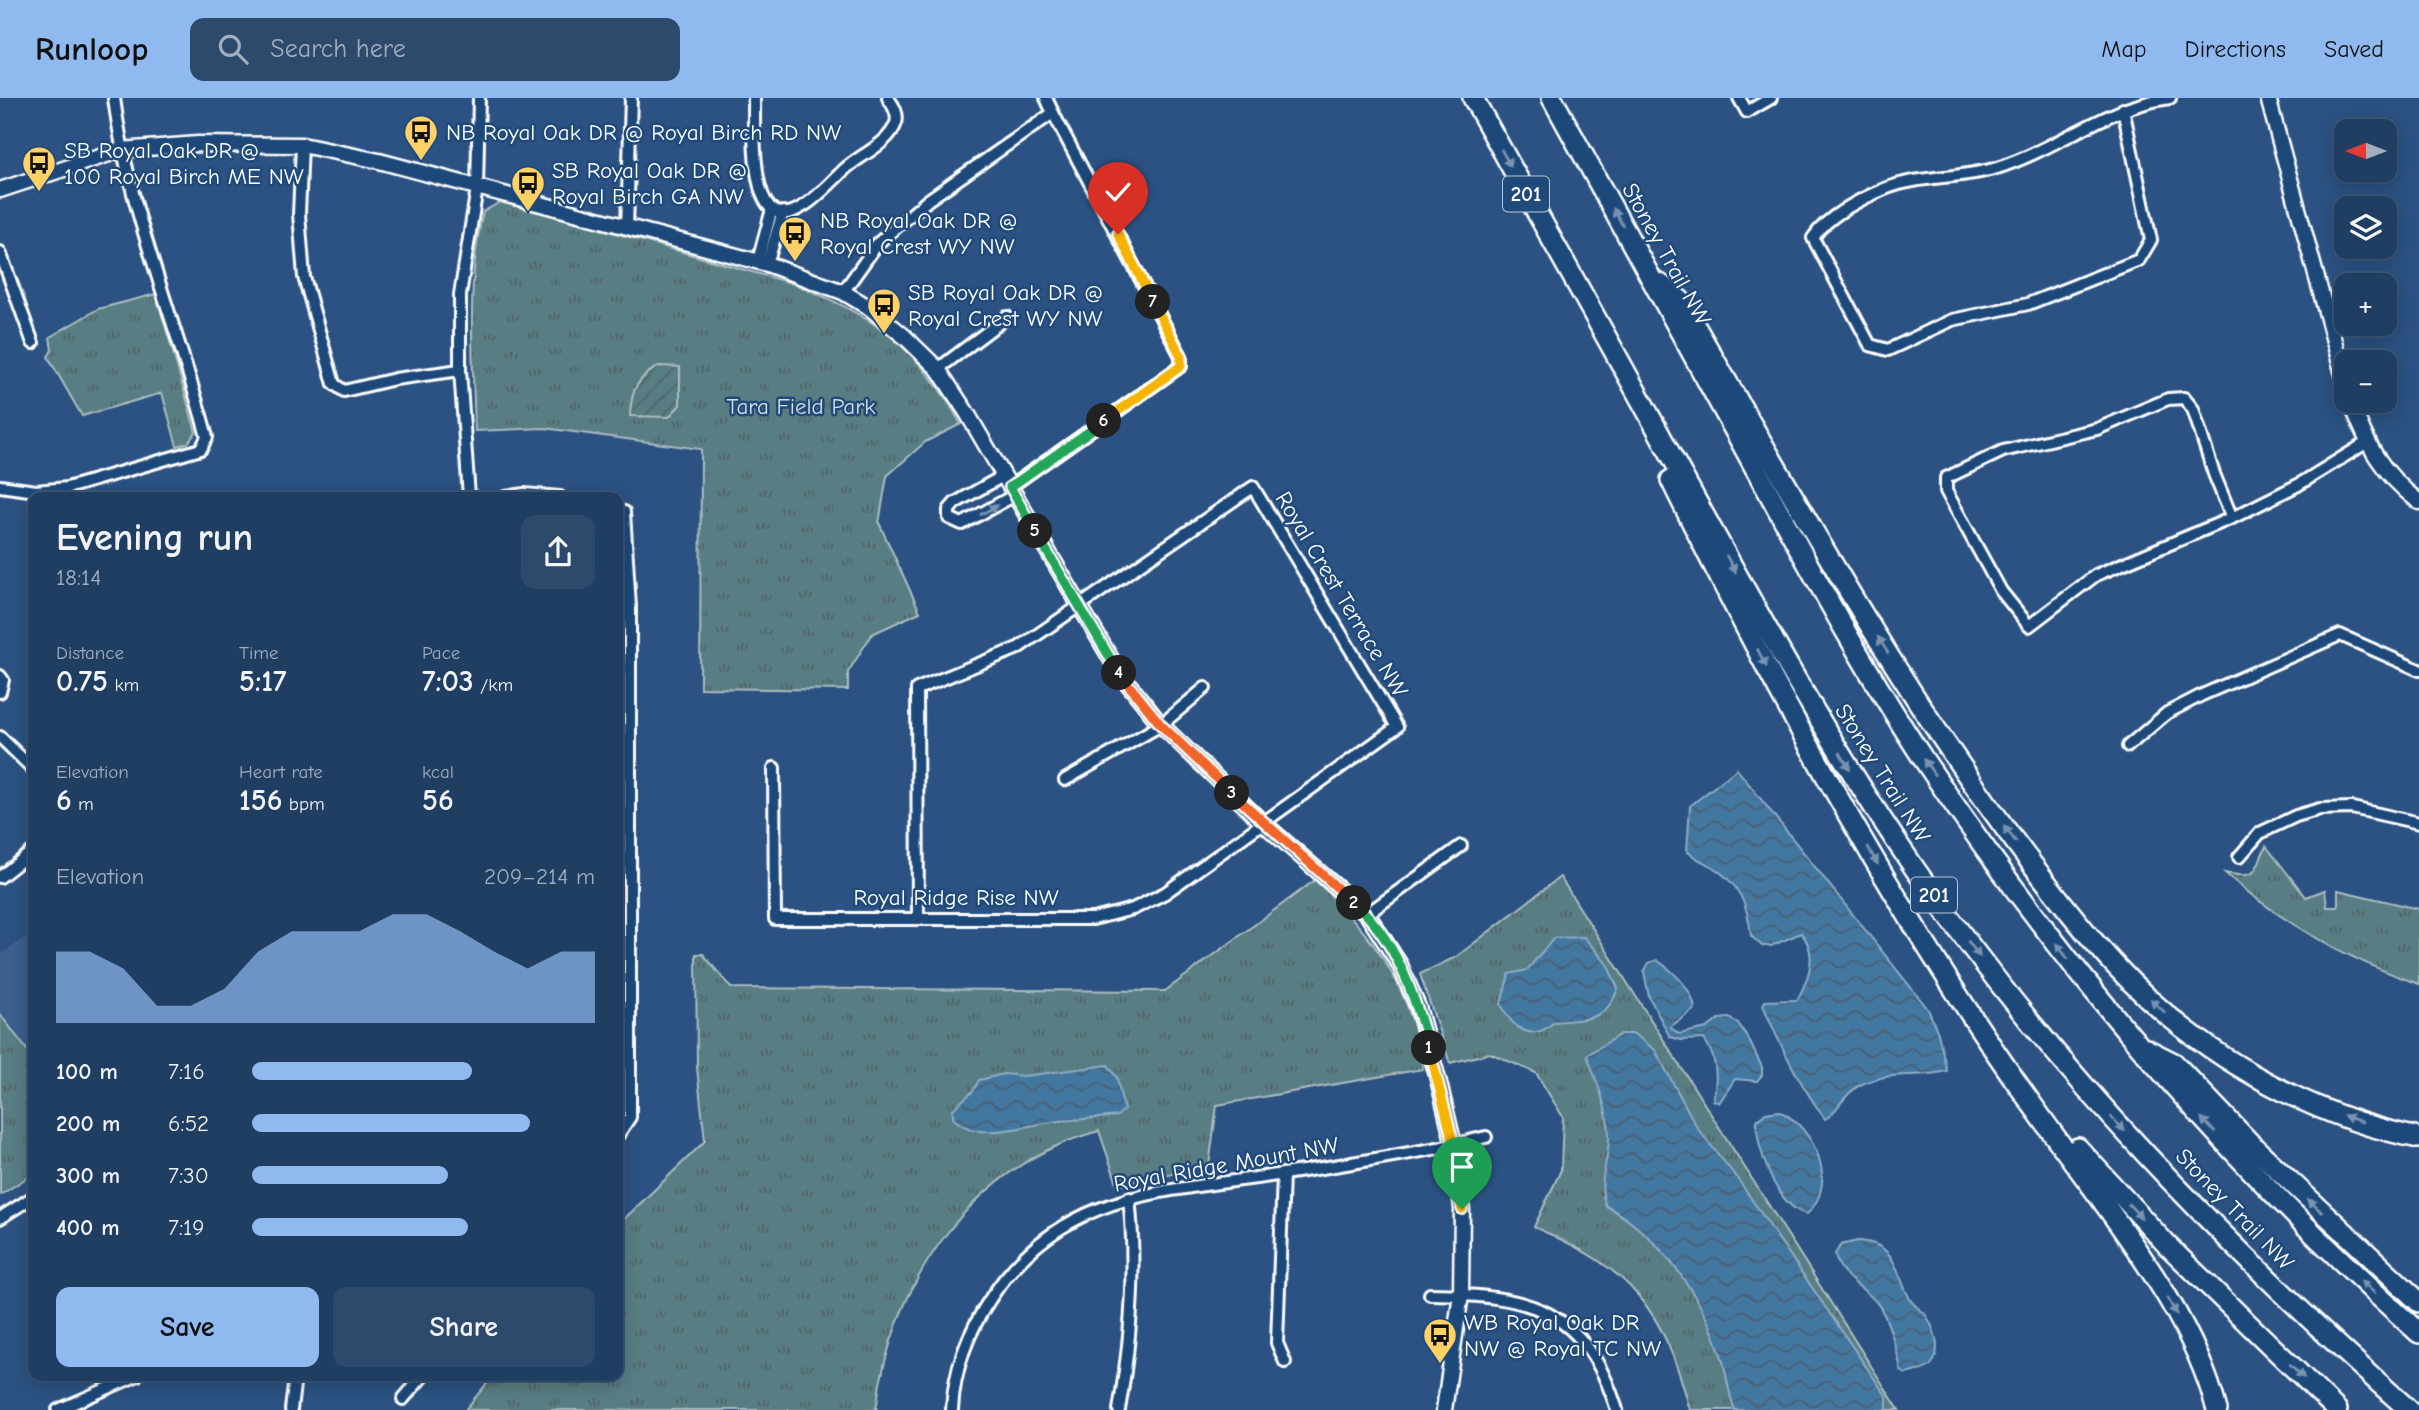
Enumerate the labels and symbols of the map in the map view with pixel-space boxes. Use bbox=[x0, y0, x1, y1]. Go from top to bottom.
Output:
bus stop icon: NB Royal Oak DR @ Royal Birch RD NW bbox=[402, 113, 440, 162]
place label: NB Royal Oak DR @ Royal Birch RD NW bbox=[446, 119, 841, 146]
north arrow bbox=[2334, 119, 2398, 182]
place label: SB Royal Oak DR @ 100 Royal Birch ME NW bbox=[64, 137, 304, 190]
bus stop icon: SB Royal Oak DR @ 100 Royal Birch ME NW bbox=[20, 144, 58, 193]
one-way arrow bbox=[1500, 148, 1512, 167]
place label: SB Royal Oak DR @ Royal Birch GA NW bbox=[552, 157, 747, 210]
pin bbox=[1088, 162, 1148, 234]
bus stop icon: SB Royal Oak DR @ Royal Birch GA NW bbox=[509, 164, 547, 213]
road number: 201 bbox=[1503, 176, 1549, 212]
street label: Stoney Trail NW bbox=[1616, 178, 1717, 330]
place label: NB Royal Oak DR @ Royal Crest WY NW bbox=[820, 207, 1018, 260]
one-way arrow bbox=[1612, 207, 1624, 226]
bus stop icon: NB Royal Oak DR @ Royal Crest WY NW bbox=[776, 214, 814, 263]
place label: SB Royal Oak DR @ Royal Crest WY NW bbox=[908, 279, 1103, 332]
pin: 7 bbox=[1136, 284, 1170, 320]
bus stop icon: SB Royal Oak DR @ Royal Crest WY NW bbox=[865, 286, 903, 335]
park label: Tara Field Park bbox=[727, 393, 875, 420]
pin: 6 bbox=[1086, 404, 1122, 438]
street label: Royal Crest Terrace NW bbox=[1269, 487, 1414, 702]
one-way arrow bbox=[979, 504, 999, 516]
pin: 5 bbox=[1018, 514, 1052, 548]
one-way arrow bbox=[1725, 555, 1737, 574]
one-way arrow bbox=[1876, 636, 1889, 655]
one-way arrow bbox=[1756, 648, 1767, 668]
pin: 4 bbox=[1102, 656, 1136, 690]
street label: Stoney Trail NW bbox=[1829, 699, 1936, 848]
one-way arrow bbox=[1838, 752, 1851, 771]
one-way arrow bbox=[1922, 758, 1936, 776]
pin: 3 bbox=[1214, 776, 1250, 810]
one-way arrow bbox=[2003, 825, 2017, 843]
one-way arrow bbox=[1867, 847, 1879, 866]
road number: 201 bbox=[1911, 878, 1957, 912]
street label: Royal Ridge Rise NW bbox=[853, 884, 1059, 911]
pin: 2 bbox=[1336, 886, 1372, 920]
one-way arrow bbox=[1966, 939, 1981, 957]
one-way arrow bbox=[2054, 943, 2069, 961]
one-way arrow bbox=[2149, 998, 2167, 1014]
pin: 1 bbox=[1412, 1030, 1446, 1066]
one-way arrow bbox=[2343, 1113, 2364, 1124]
one-way arrow bbox=[2110, 1115, 2126, 1132]
one-way arrow bbox=[2201, 1117, 2217, 1134]
street label: Royal Ridge Mount NW bbox=[1112, 1131, 1341, 1198]
pin bbox=[1432, 1137, 1492, 1209]
street label: Stoney Trail NW bbox=[2170, 1143, 2299, 1276]
one-way arrow bbox=[2307, 1198, 2324, 1214]
one-way arrow bbox=[2127, 1202, 2143, 1219]
one-way arrow bbox=[2359, 1279, 2377, 1295]
one-way arrow bbox=[2166, 1296, 2178, 1316]
place label: WB Royal Oak DR NW @ Royal TC NW bbox=[1464, 1309, 1661, 1362]
bus stop icon: WB Royal Oak DR NW @ Royal TC NW bbox=[1421, 1316, 1459, 1365]
one-way arrow bbox=[2288, 1363, 2305, 1380]

